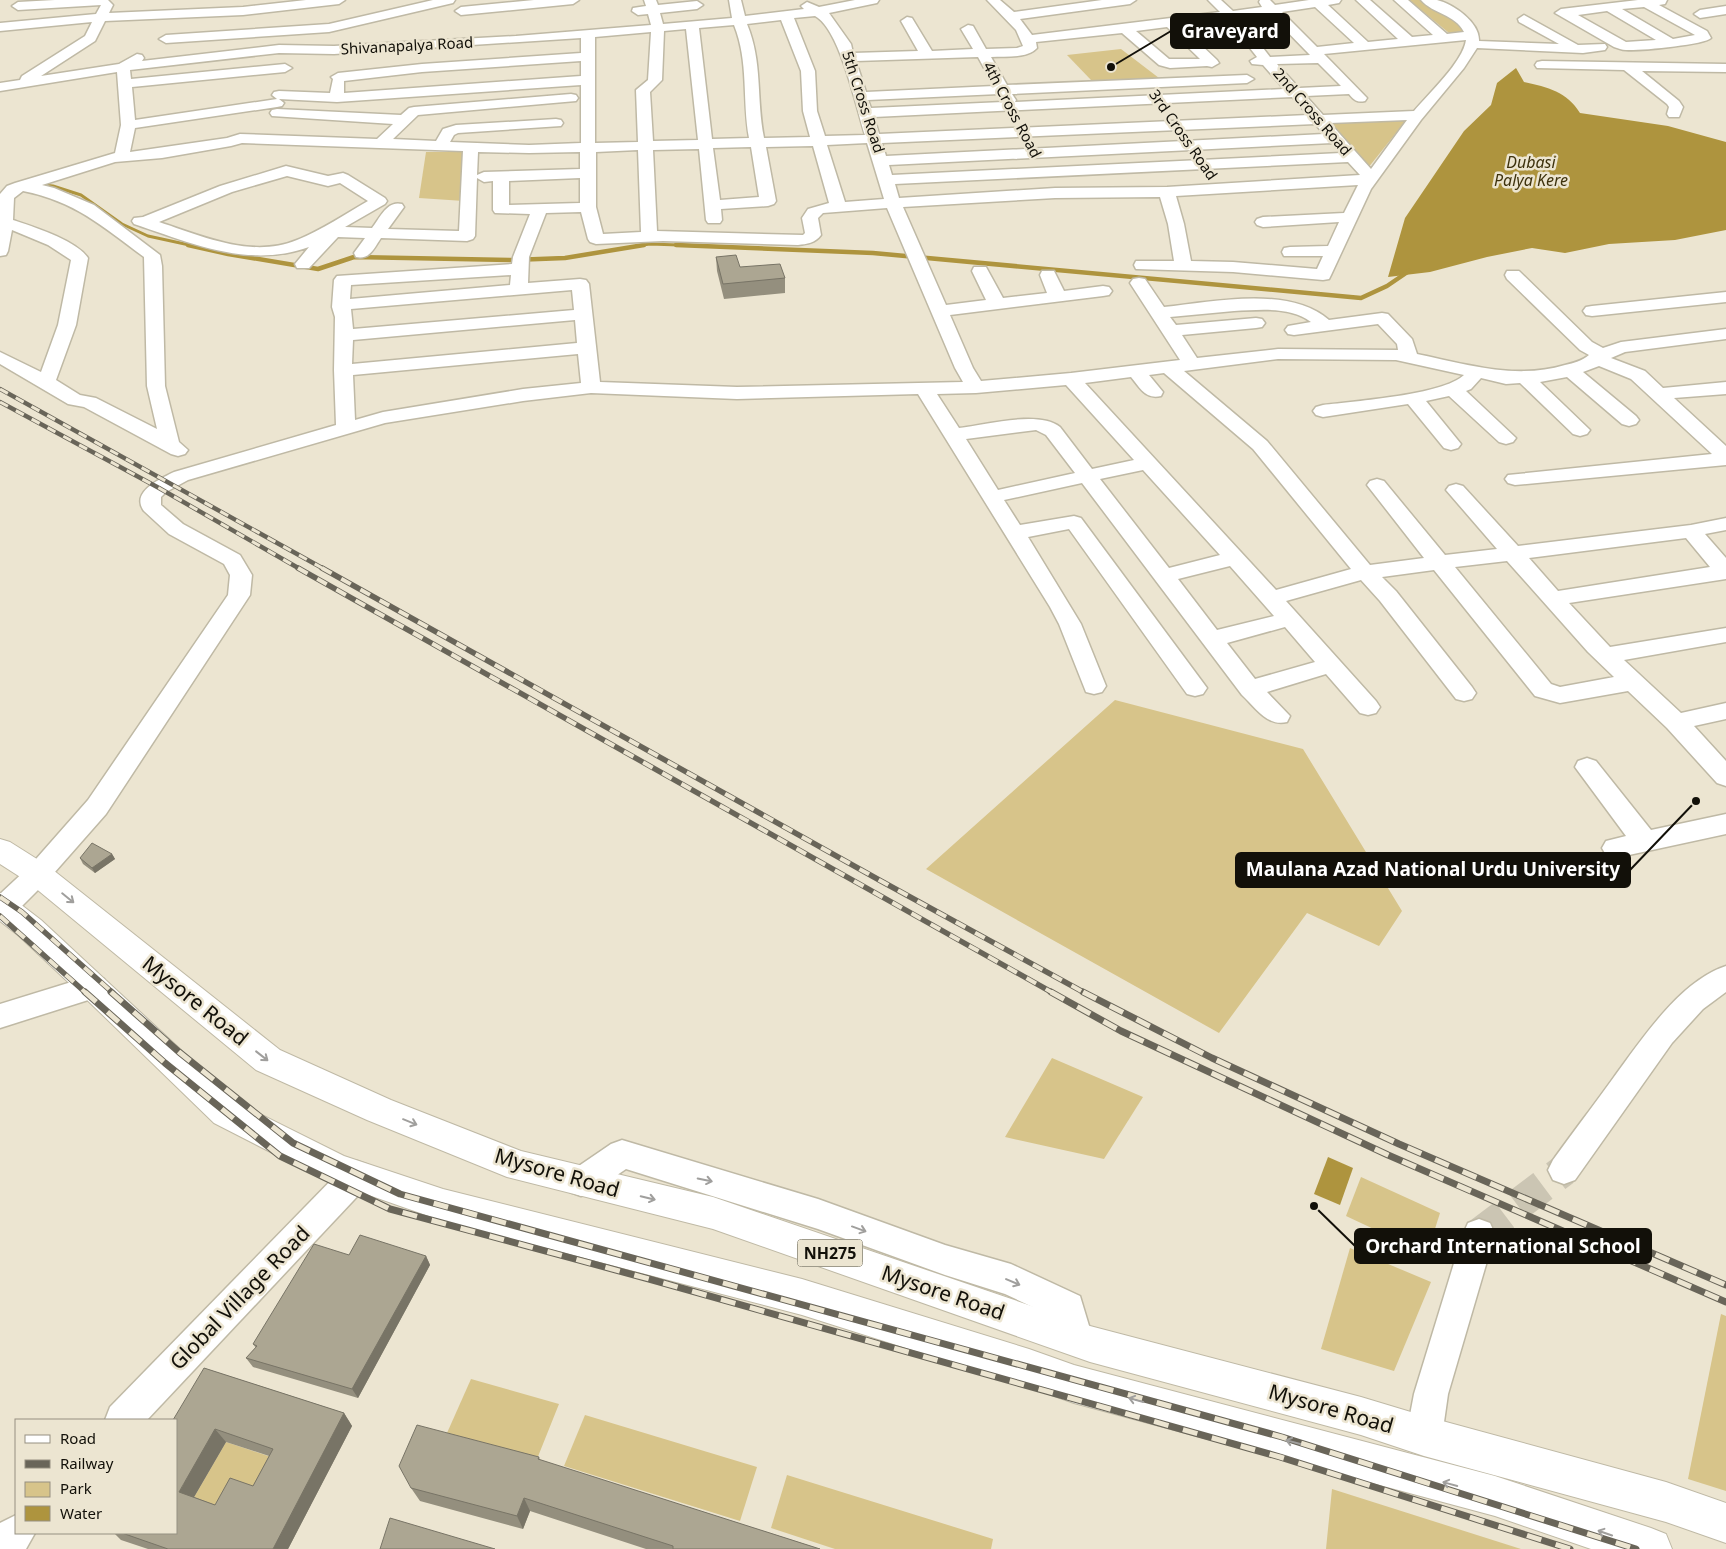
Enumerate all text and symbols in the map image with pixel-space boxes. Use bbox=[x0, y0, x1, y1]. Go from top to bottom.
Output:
callout: Graveyard bbox=[1171, 14, 1289, 48]
text: Graveyard bbox=[1181, 18, 1279, 44]
street label: Shivanapalya Road bbox=[340, 32, 474, 58]
street label: 5th Cross Road bbox=[838, 48, 890, 155]
street label: 4th Cross Road bbox=[979, 58, 1047, 161]
street label: 2nd Cross Road bbox=[1269, 63, 1356, 159]
street label: 3rd Cross Road bbox=[1145, 85, 1223, 184]
water label: Dubasi Palya Kere bbox=[1494, 151, 1568, 191]
callout: Maulana Azad National Urdu University bbox=[1236, 853, 1630, 887]
text: Maulana Azad National Urdu University bbox=[1246, 856, 1620, 882]
one-way arrow bbox=[61, 893, 74, 904]
street label: Mysore Road bbox=[137, 949, 254, 1052]
one-way arrow bbox=[255, 1050, 268, 1061]
one-way arrow bbox=[402, 1118, 417, 1127]
street label: Mysore Road bbox=[492, 1141, 623, 1203]
one-way arrow bbox=[696, 1176, 712, 1185]
one-way arrow bbox=[639, 1194, 655, 1203]
street label: Global Village Road bbox=[163, 1219, 315, 1375]
one-way arrow bbox=[851, 1225, 867, 1234]
callout: Orchard International School bbox=[1355, 1229, 1651, 1263]
text: Orchard International School bbox=[1365, 1233, 1641, 1259]
road number: NH275 bbox=[798, 1240, 862, 1266]
street label: Mysore Road bbox=[878, 1258, 1009, 1326]
one-way arrow bbox=[1005, 1277, 1020, 1287]
street label: Mysore Road bbox=[1266, 1377, 1397, 1439]
one-way arrow bbox=[1129, 1395, 1145, 1405]
legend bbox=[15, 1419, 178, 1534]
text: Road bbox=[60, 1428, 96, 1448]
one-way arrow bbox=[1286, 1437, 1302, 1447]
text: Railway bbox=[60, 1453, 114, 1473]
text: Park bbox=[60, 1478, 92, 1498]
one-way arrow bbox=[1443, 1479, 1459, 1488]
text: Water bbox=[60, 1503, 102, 1523]
one-way arrow bbox=[1597, 1528, 1613, 1538]

